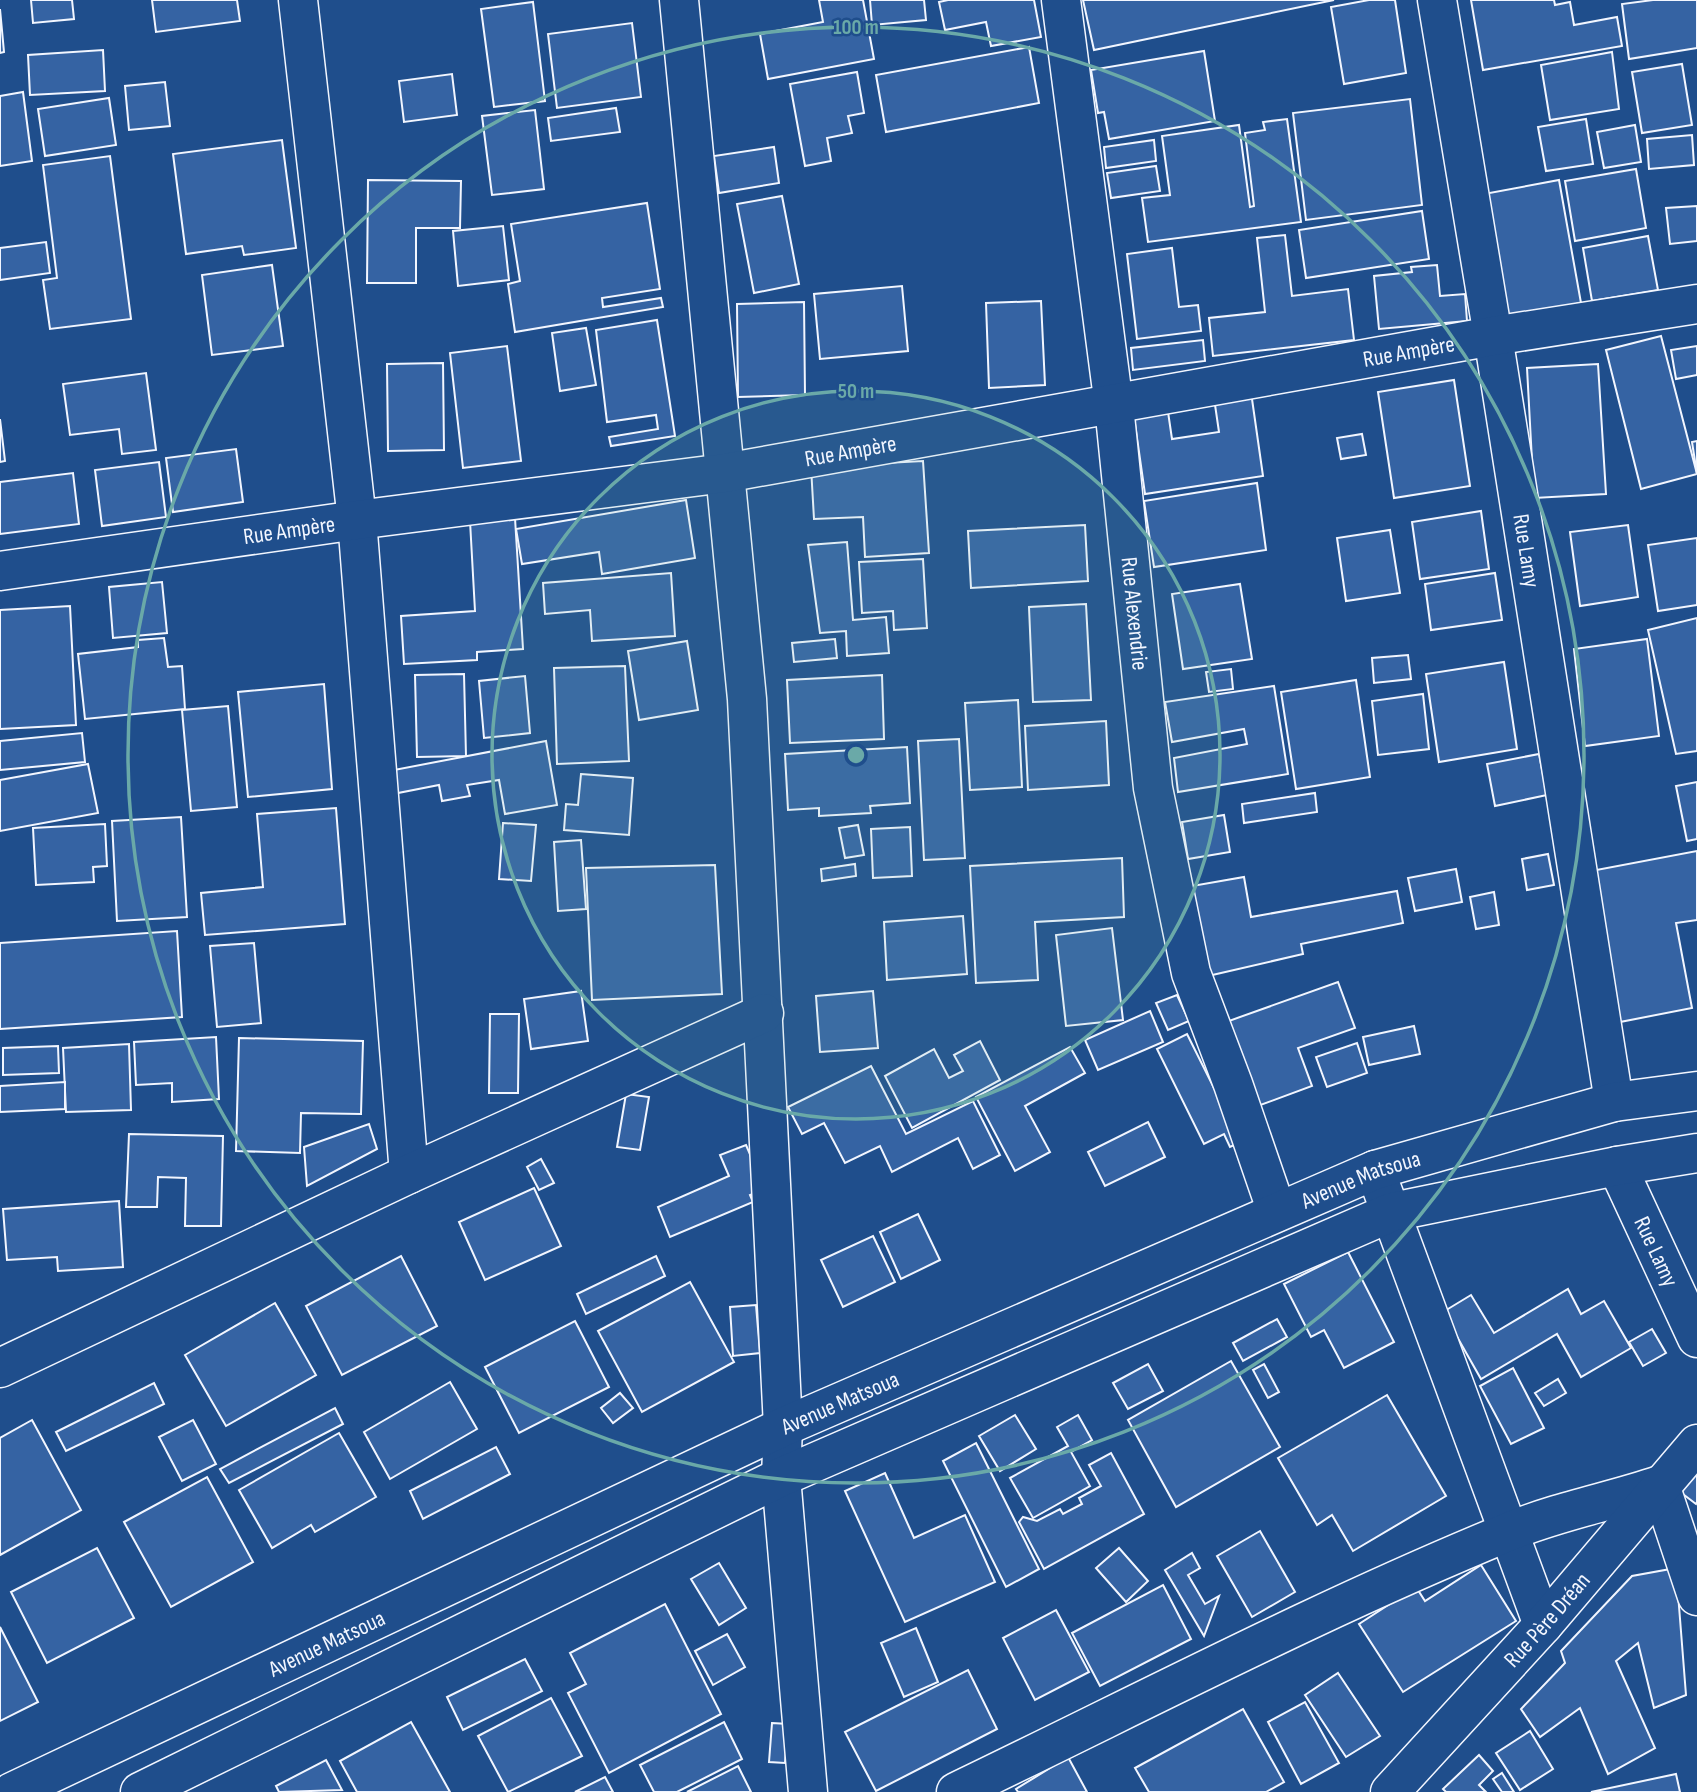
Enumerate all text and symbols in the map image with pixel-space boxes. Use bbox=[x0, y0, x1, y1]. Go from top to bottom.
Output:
text: 100 m bbox=[833, 15, 879, 40]
street label: Rue Ampère bbox=[1361, 330, 1457, 374]
text: 50 m bbox=[838, 379, 874, 404]
street label: Rue Ampère bbox=[803, 430, 899, 474]
street label: Rue Ampère bbox=[241, 510, 337, 551]
street label: Rue Lamy bbox=[1506, 512, 1546, 590]
street label: Rue Alexendrie bbox=[1114, 556, 1154, 672]
centre of rings bbox=[844, 743, 868, 767]
street label: Avenue Matsoua bbox=[1296, 1145, 1424, 1216]
street label: Rue Lamy bbox=[1627, 1212, 1684, 1291]
street label: Avenue Matsoua bbox=[776, 1365, 903, 1441]
street label: Rue Père Dréan bbox=[1498, 1567, 1597, 1673]
street label: Avenue Matsoua bbox=[263, 1604, 390, 1684]

